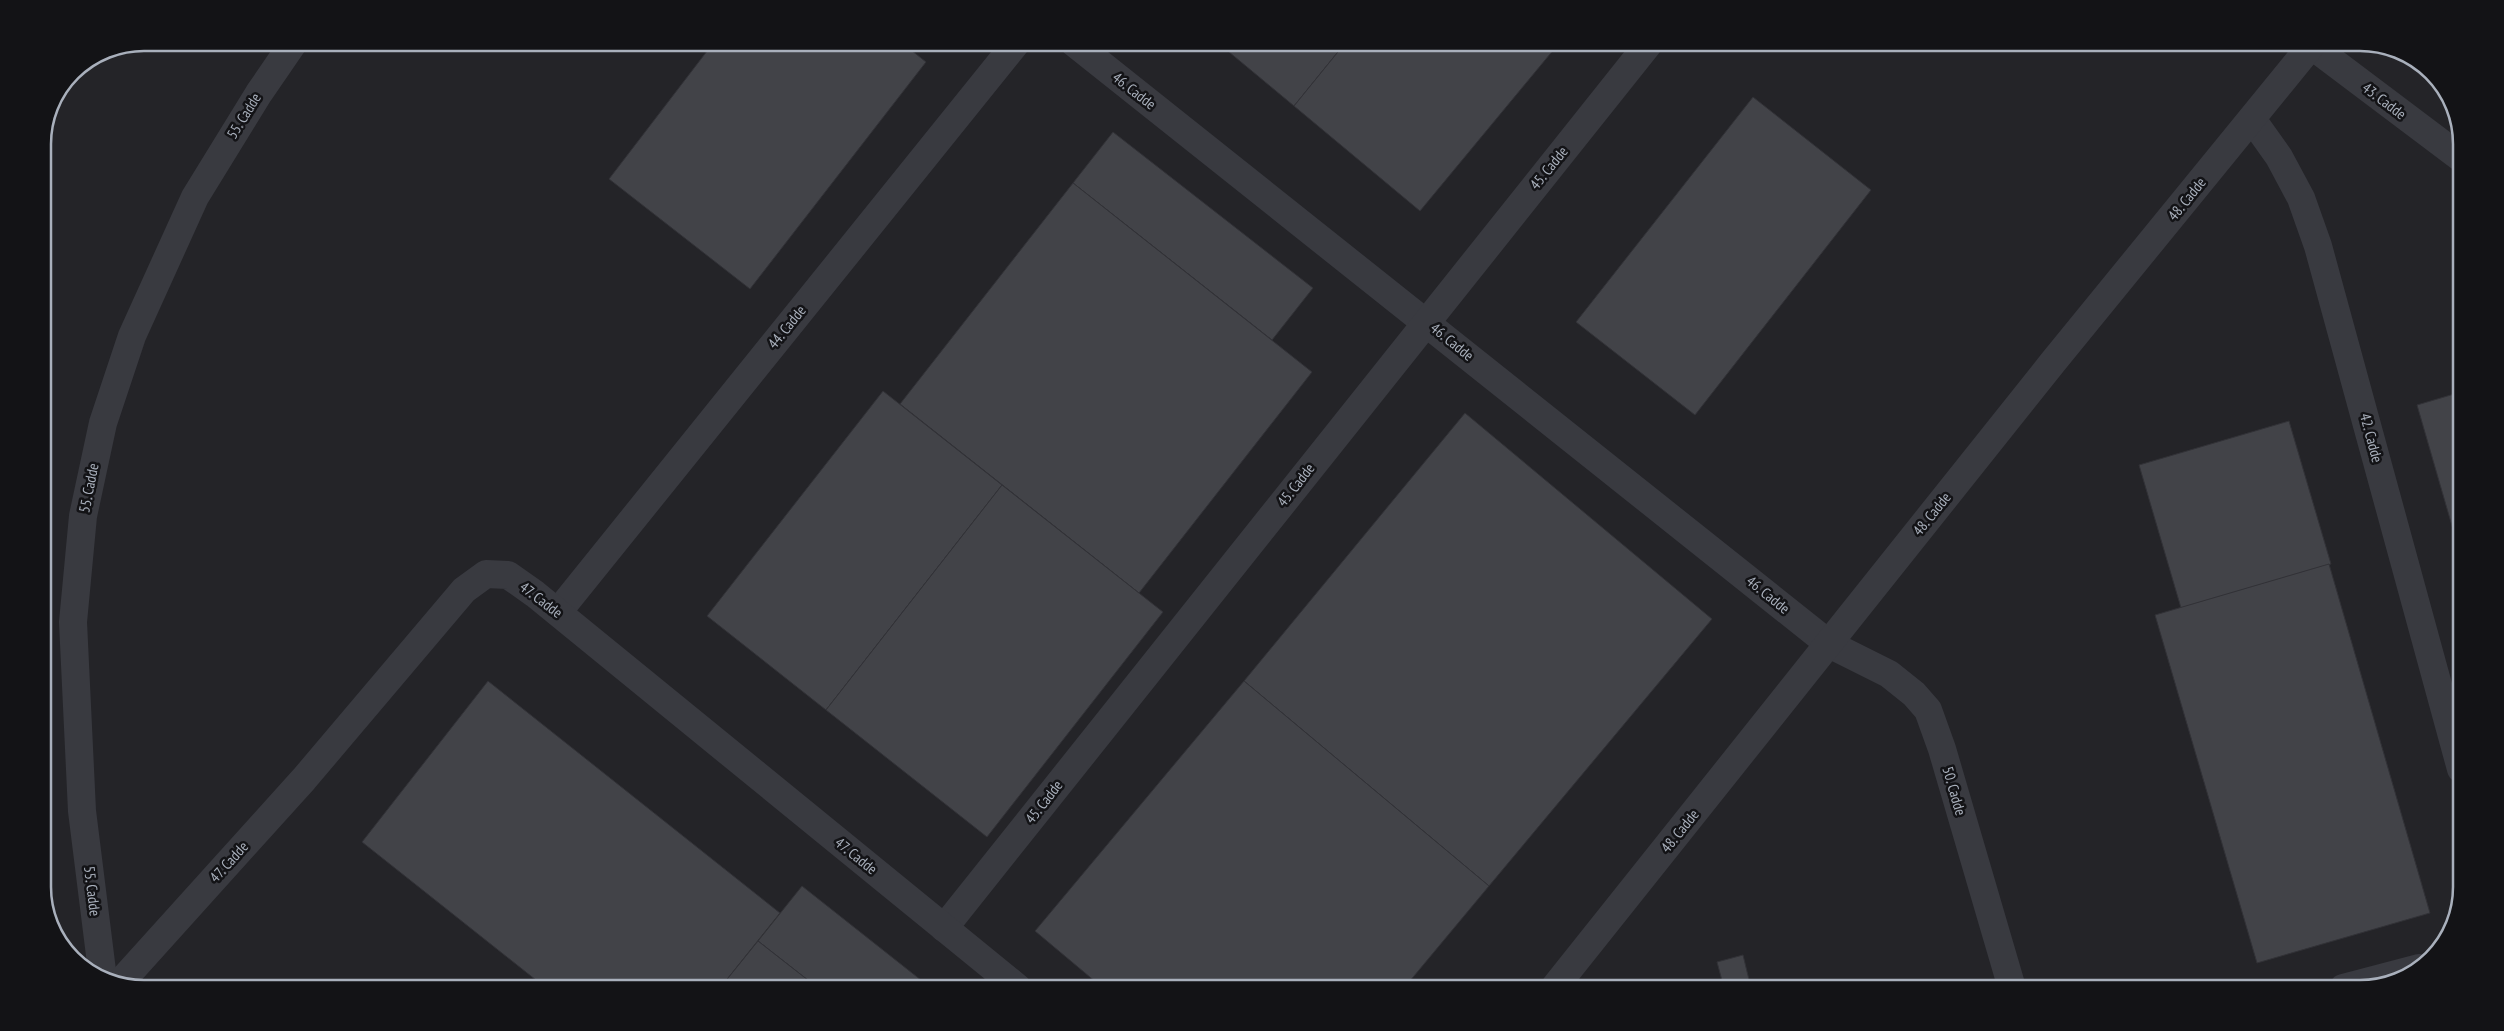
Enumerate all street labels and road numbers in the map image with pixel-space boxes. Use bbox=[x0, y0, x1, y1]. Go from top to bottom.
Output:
street label: 46. Cadde bbox=[1109, 68, 1160, 114]
street label: 43. Cadde bbox=[2359, 78, 2410, 123]
street label: 55. Cadde bbox=[222, 89, 265, 142]
street label: 45. Cadde bbox=[1525, 142, 1572, 193]
street label: 48. Cadde bbox=[2163, 173, 2210, 224]
street label: 44. Cadde bbox=[763, 301, 810, 352]
street label: 46. Cadde bbox=[1427, 318, 1478, 365]
street label: 42. Cadde bbox=[2356, 411, 2387, 465]
street label: 45. Cadde bbox=[1273, 459, 1319, 510]
street label: 55. Cadde bbox=[74, 461, 103, 514]
street label: 48. Cadde bbox=[1908, 488, 1955, 539]
street label: 46. Cadde bbox=[1743, 571, 1794, 618]
street label: 47. Cadde bbox=[516, 577, 567, 622]
street label: 50. Cadde bbox=[1938, 764, 1971, 818]
street label: 45. Cadde bbox=[1021, 776, 1067, 827]
street label: 48. Cadde bbox=[1656, 805, 1703, 856]
street label: 47. Cadde bbox=[831, 833, 881, 878]
street label: 47. Cadde bbox=[205, 837, 252, 886]
street label: 55. Cadde bbox=[80, 865, 105, 917]

